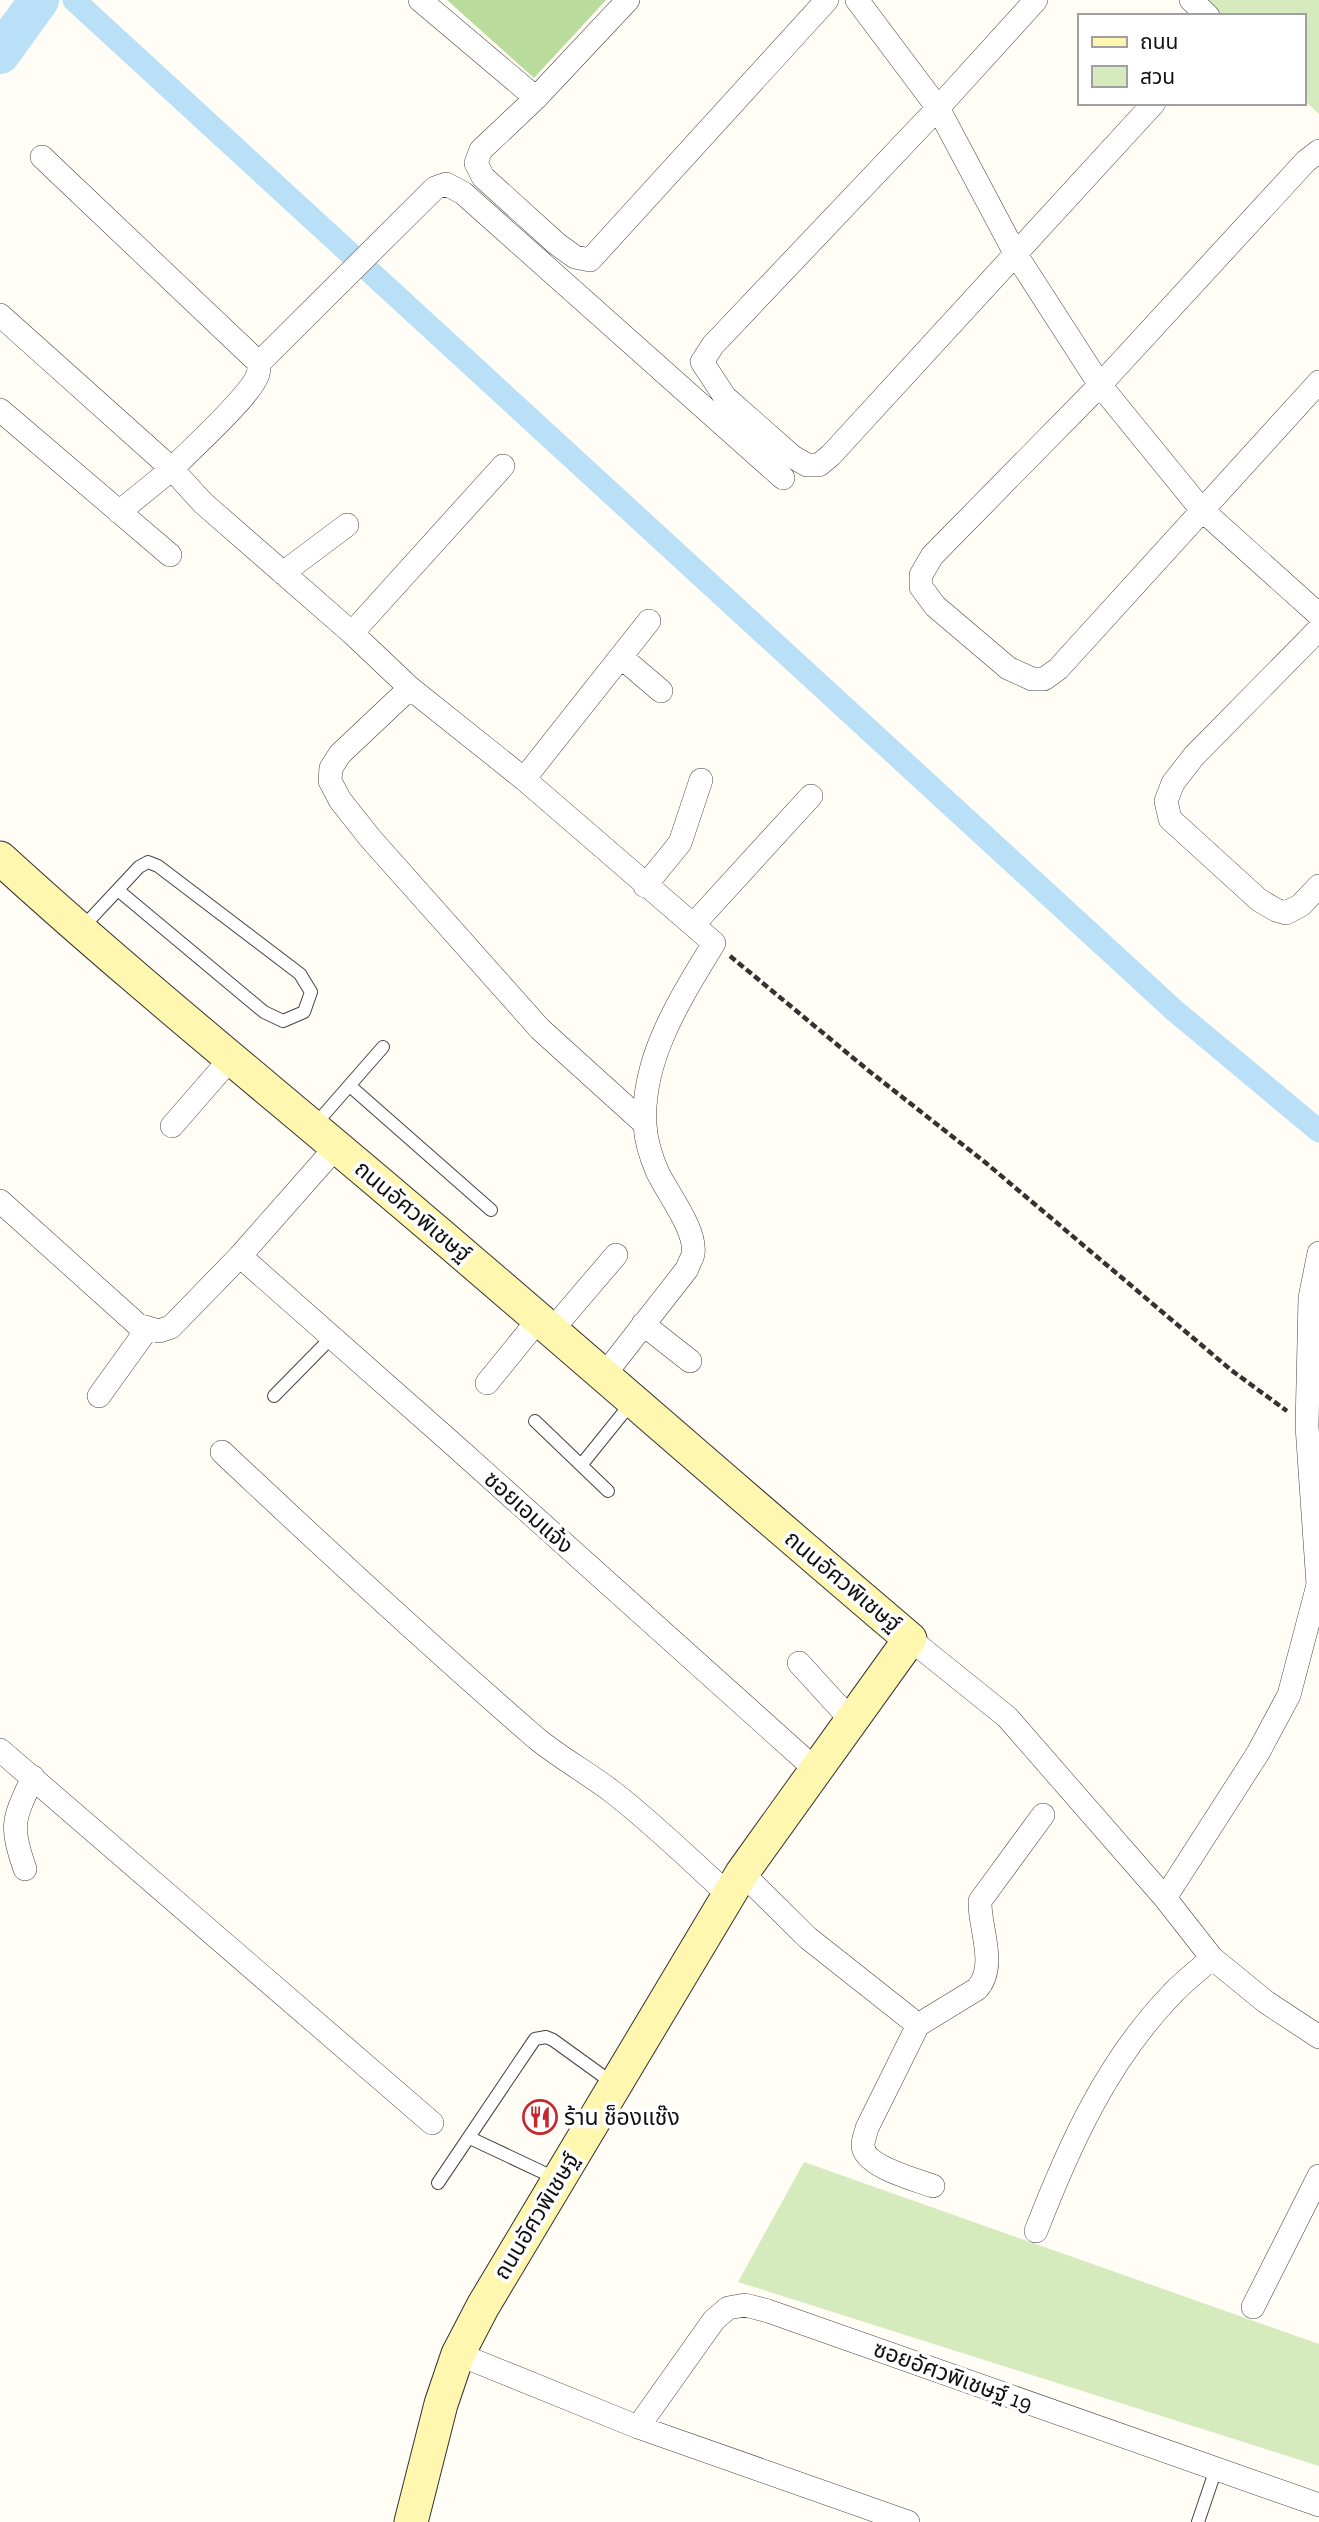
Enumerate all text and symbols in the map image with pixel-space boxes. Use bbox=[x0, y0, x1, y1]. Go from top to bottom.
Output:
legend bbox=[1078, 14, 1305, 105]
text: ถนน bbox=[1140, 29, 1178, 54]
text: สวน bbox=[1140, 64, 1175, 89]
street label: ถนนอัศวพิเชษฐ์ bbox=[349, 1154, 477, 1268]
street label: ซอยเอมแจ้ง bbox=[479, 1465, 579, 1559]
street label: ถนนอัศวพิเชษฐ์ bbox=[779, 1524, 907, 1638]
restaurant icon: ร้าน ช็องแช๊ง bbox=[521, 2098, 559, 2136]
place label: ร้าน ช็องแช๊ง bbox=[564, 2103, 680, 2131]
street label: ถนนอัศวพิเชษฐ์ bbox=[487, 2147, 585, 2285]
street label: ซอยอัศวพิเชษฐ์ 19 bbox=[870, 2334, 1036, 2418]

